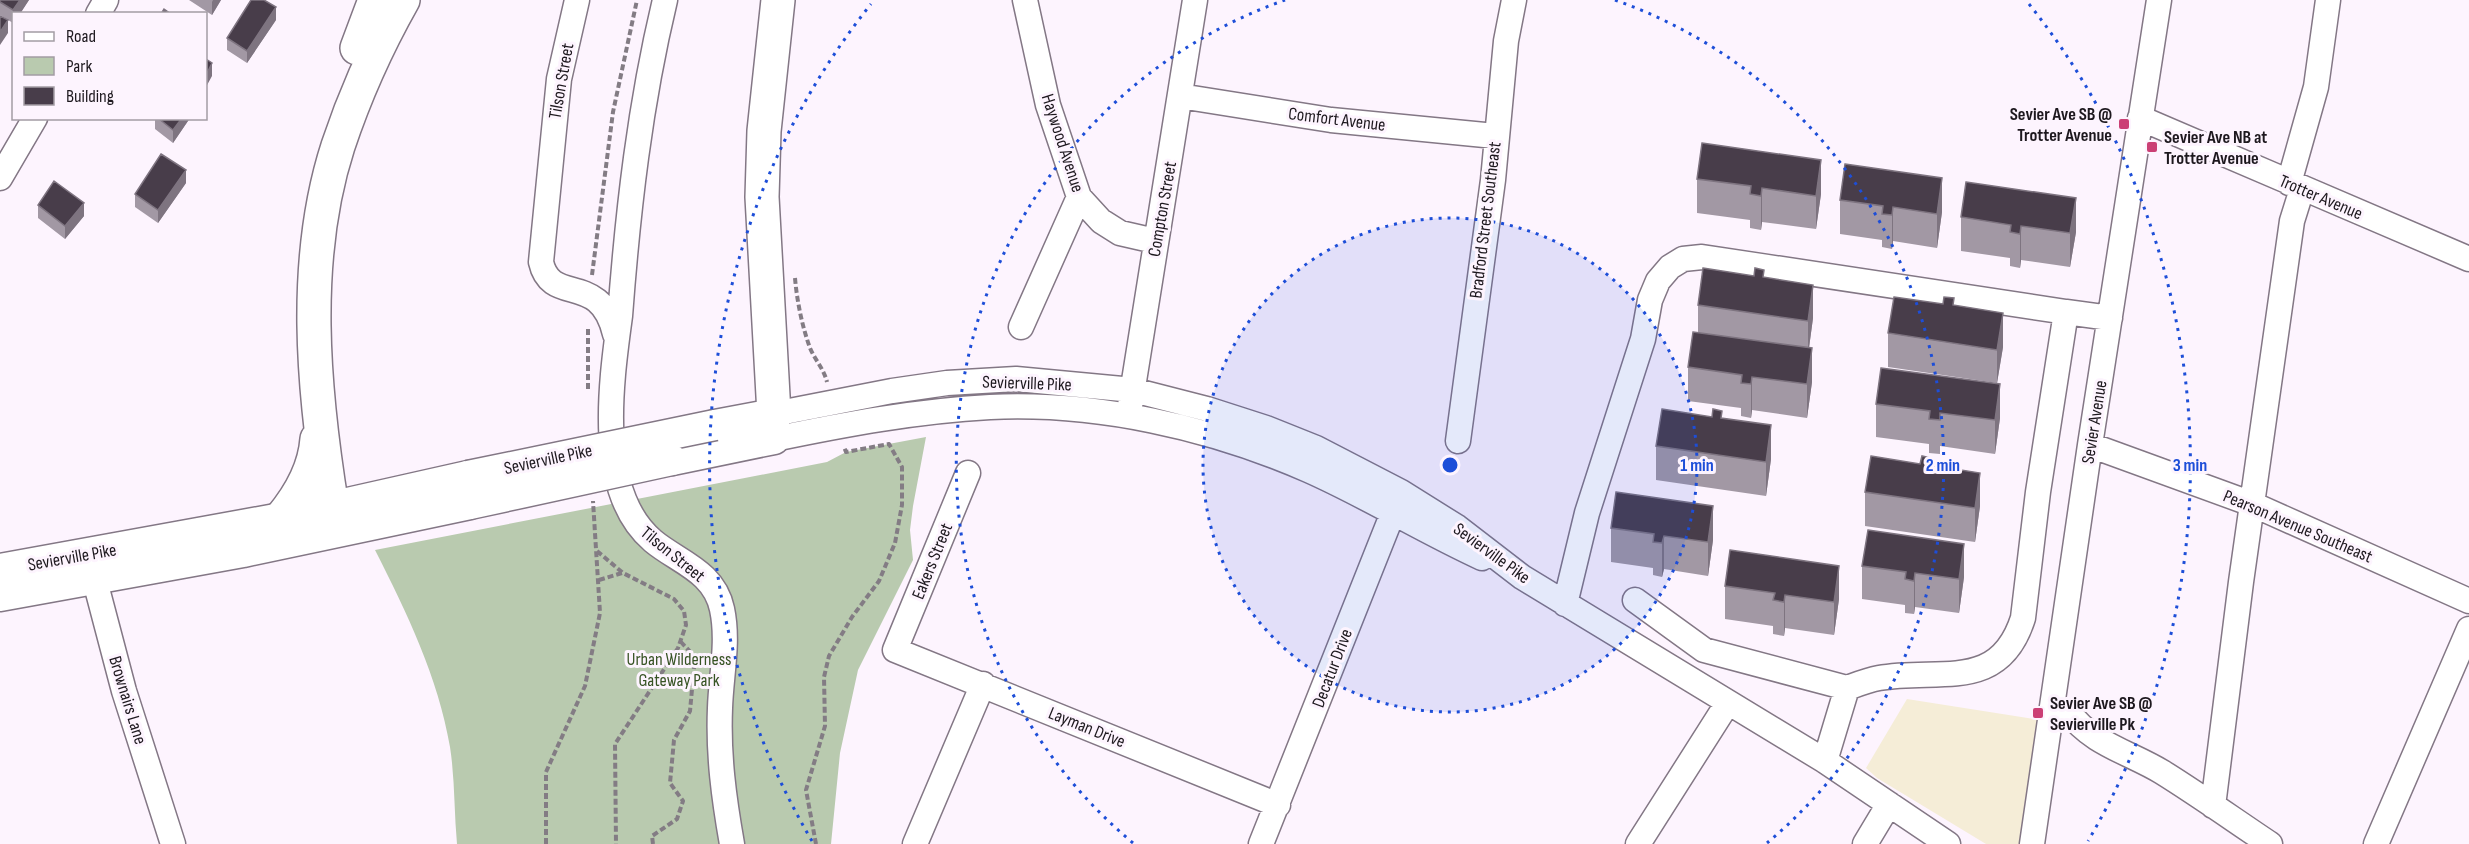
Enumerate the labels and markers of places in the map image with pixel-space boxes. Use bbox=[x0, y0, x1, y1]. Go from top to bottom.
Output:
place label: Sevier Ave SB @ Trotter Avenue bbox=[2010, 104, 2112, 146]
marker: Sevier Ave SB @ Trotter Avenue bbox=[2117, 117, 2131, 131]
place label: Sevier Ave NB at Trotter Avenue bbox=[2164, 127, 2267, 169]
marker: Sevier Ave NB at Trotter Avenue bbox=[2145, 140, 2159, 154]
centre of rings bbox=[1440, 455, 1460, 475]
place label: Sevier Ave SB @ Sevierville Pk bbox=[2050, 693, 2152, 735]
marker: Sevier Ave SB @ Sevierville Pk bbox=[2031, 706, 2045, 720]

